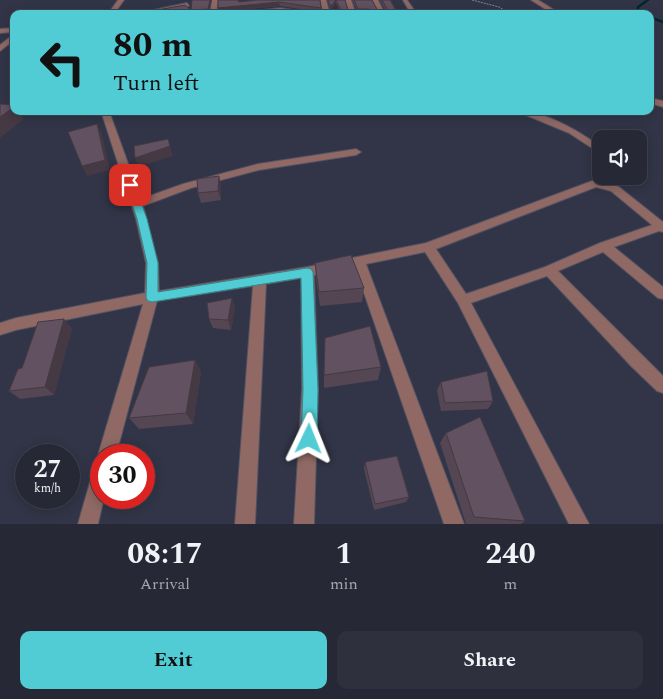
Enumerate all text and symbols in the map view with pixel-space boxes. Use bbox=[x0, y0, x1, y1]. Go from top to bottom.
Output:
text: 80 m bbox=[113, 19, 193, 72]
icon: left bbox=[30, 30, 95, 95]
text: Turn left bbox=[113, 67, 199, 100]
map controls bbox=[592, 130, 647, 185]
button: sound bbox=[592, 130, 647, 185]
pin bbox=[109, 164, 151, 206]
icon: arrive bbox=[116, 171, 144, 199]
position arrow bbox=[282, 412, 334, 464]
speed limit sign: 30 bbox=[90, 444, 155, 509]
text: 27 bbox=[33, 451, 62, 489]
text: km/h bbox=[34, 479, 61, 498]
text: 08:17 bbox=[127, 531, 203, 577]
text: 1 bbox=[335, 531, 352, 577]
text: 240 bbox=[485, 531, 536, 577]
text: Arrival bbox=[140, 572, 190, 596]
text: min bbox=[330, 572, 358, 596]
text: m bbox=[504, 572, 517, 596]
button: Exit bbox=[20, 631, 327, 689]
button: Share bbox=[337, 631, 643, 689]

